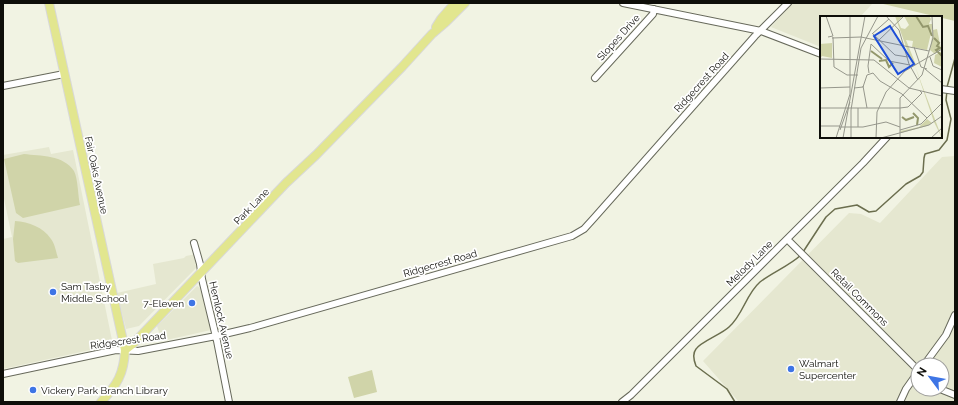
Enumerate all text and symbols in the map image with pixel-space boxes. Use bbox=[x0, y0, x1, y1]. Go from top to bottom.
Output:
street label: Slopes Drive bbox=[595, 12, 642, 63]
inset map bbox=[820, 16, 942, 138]
street label: Ridgecrest Road bbox=[672, 50, 731, 114]
street label: Fair Oaks Avenue bbox=[83, 135, 110, 215]
street label: Park Lane bbox=[231, 186, 271, 227]
street label: Melody Lane bbox=[724, 238, 775, 289]
street label: Ridgecrest Road bbox=[402, 248, 478, 279]
street label: Retail Commons bbox=[829, 267, 891, 328]
street label: Hemlock Avenue bbox=[207, 280, 236, 360]
place label: Sam Tasby Middle School bbox=[61, 281, 128, 304]
marker: Sam Tasby Middle School bbox=[48, 287, 58, 297]
place label: 7-Eleven bbox=[143, 298, 184, 309]
marker: 7-Eleven bbox=[187, 298, 197, 308]
street label: Ridgecrest Road bbox=[89, 330, 167, 351]
north arrow bbox=[910, 357, 950, 397]
place label: Walmart Supercenter bbox=[799, 358, 857, 381]
marker: Walmart Supercenter bbox=[786, 364, 796, 374]
text: N bbox=[914, 365, 930, 379]
marker: Vickery Park Branch Library bbox=[28, 385, 38, 395]
place label: Vickery Park Branch Library bbox=[41, 385, 168, 396]

